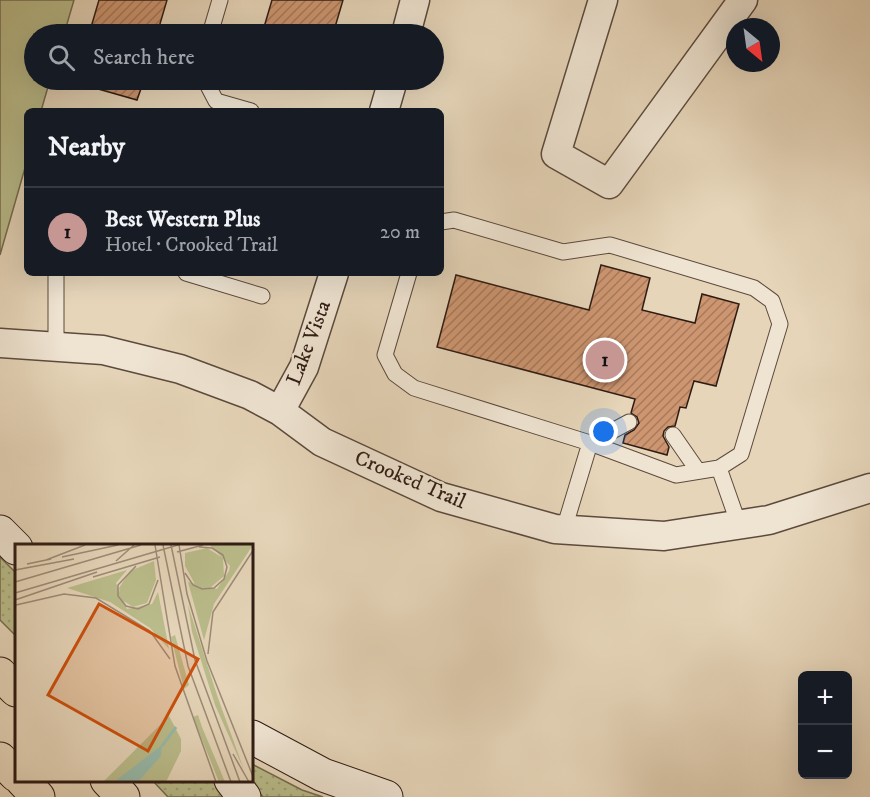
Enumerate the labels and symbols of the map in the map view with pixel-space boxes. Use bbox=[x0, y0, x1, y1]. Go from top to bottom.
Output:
north arrow bbox=[726, 18, 780, 72]
street label: Lake Vista bbox=[281, 297, 337, 389]
pin: 1 bbox=[586, 338, 624, 382]
your location bbox=[589, 417, 618, 446]
street label: Crooked Trail bbox=[351, 445, 470, 515]
inset map bbox=[15, 544, 254, 782]

